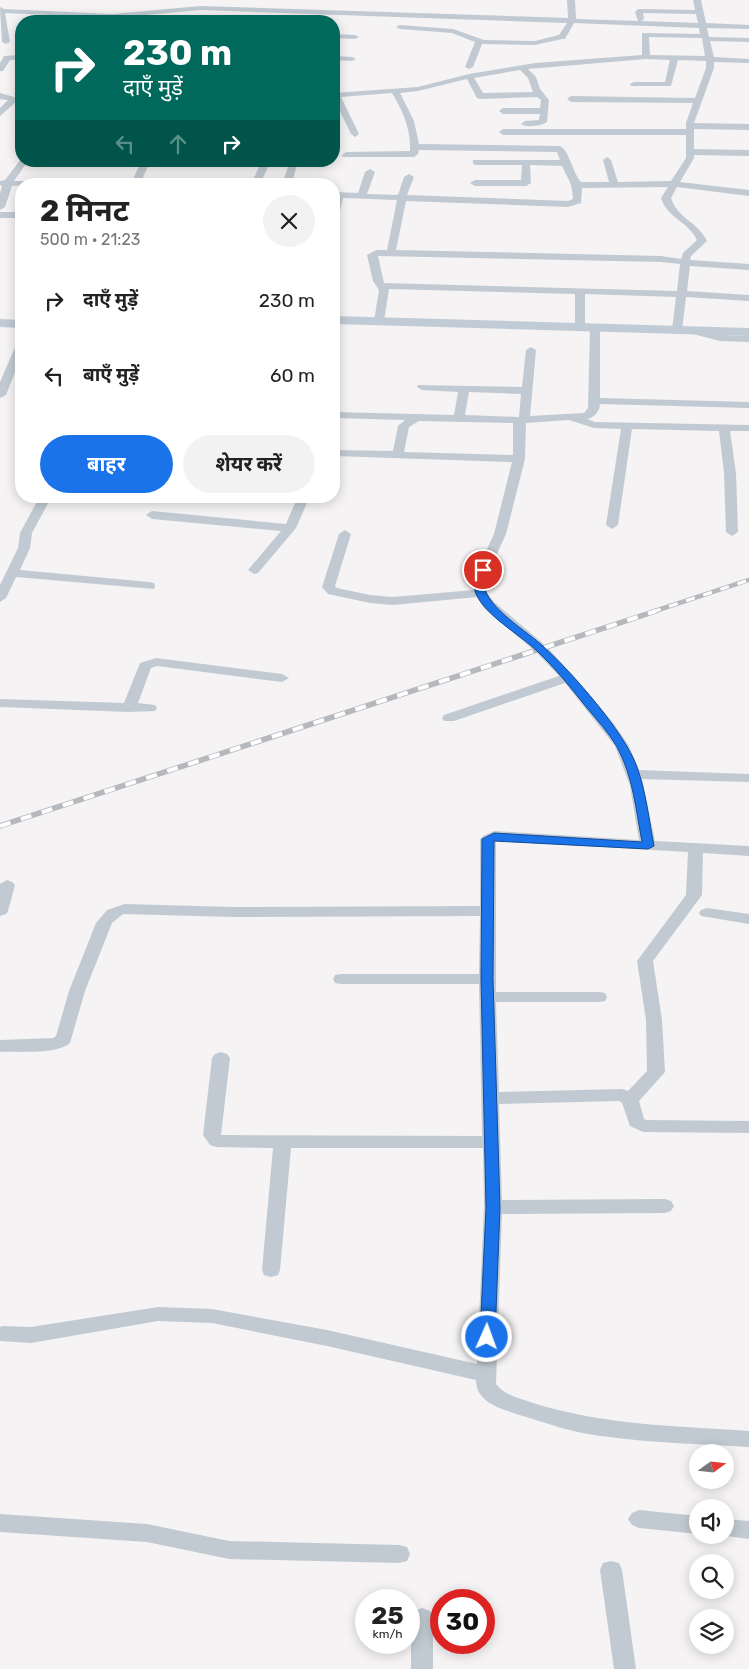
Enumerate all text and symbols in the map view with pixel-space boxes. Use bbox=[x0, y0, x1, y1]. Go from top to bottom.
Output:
text: 230 m bbox=[123, 32, 232, 74]
icon: right bbox=[40, 35, 105, 100]
text: दाएँ मुड़ें bbox=[123, 74, 183, 101]
icon: left bbox=[111, 130, 139, 158]
icon: ahead bbox=[164, 130, 192, 158]
icon: right bbox=[217, 130, 245, 158]
text: 2 मिनट bbox=[40, 193, 129, 229]
button: close bbox=[263, 195, 315, 247]
text: 500 m · 21:23 bbox=[40, 230, 140, 249]
icon: right bbox=[40, 287, 68, 315]
text: दाएँ मुड़ें bbox=[83, 288, 138, 311]
text: 230 m bbox=[259, 289, 315, 312]
icon: left bbox=[40, 362, 68, 390]
text: बाएँ मुड़ें bbox=[83, 363, 139, 386]
text: 60 m bbox=[270, 364, 315, 387]
button: बाहर bbox=[40, 435, 173, 493]
button: शेयर करें bbox=[183, 435, 315, 493]
pin bbox=[462, 549, 504, 591]
icon: arrive bbox=[469, 556, 497, 584]
position arrow bbox=[460, 1310, 512, 1362]
north arrow bbox=[689, 1444, 734, 1489]
map controls bbox=[689, 1444, 734, 1654]
button: sound bbox=[689, 1499, 734, 1544]
button: search bbox=[689, 1554, 734, 1599]
speed limit sign: 30 bbox=[430, 1589, 495, 1654]
text: 25 bbox=[371, 1601, 404, 1630]
button: layers bbox=[689, 1609, 734, 1654]
text: km/h bbox=[373, 1627, 402, 1641]

